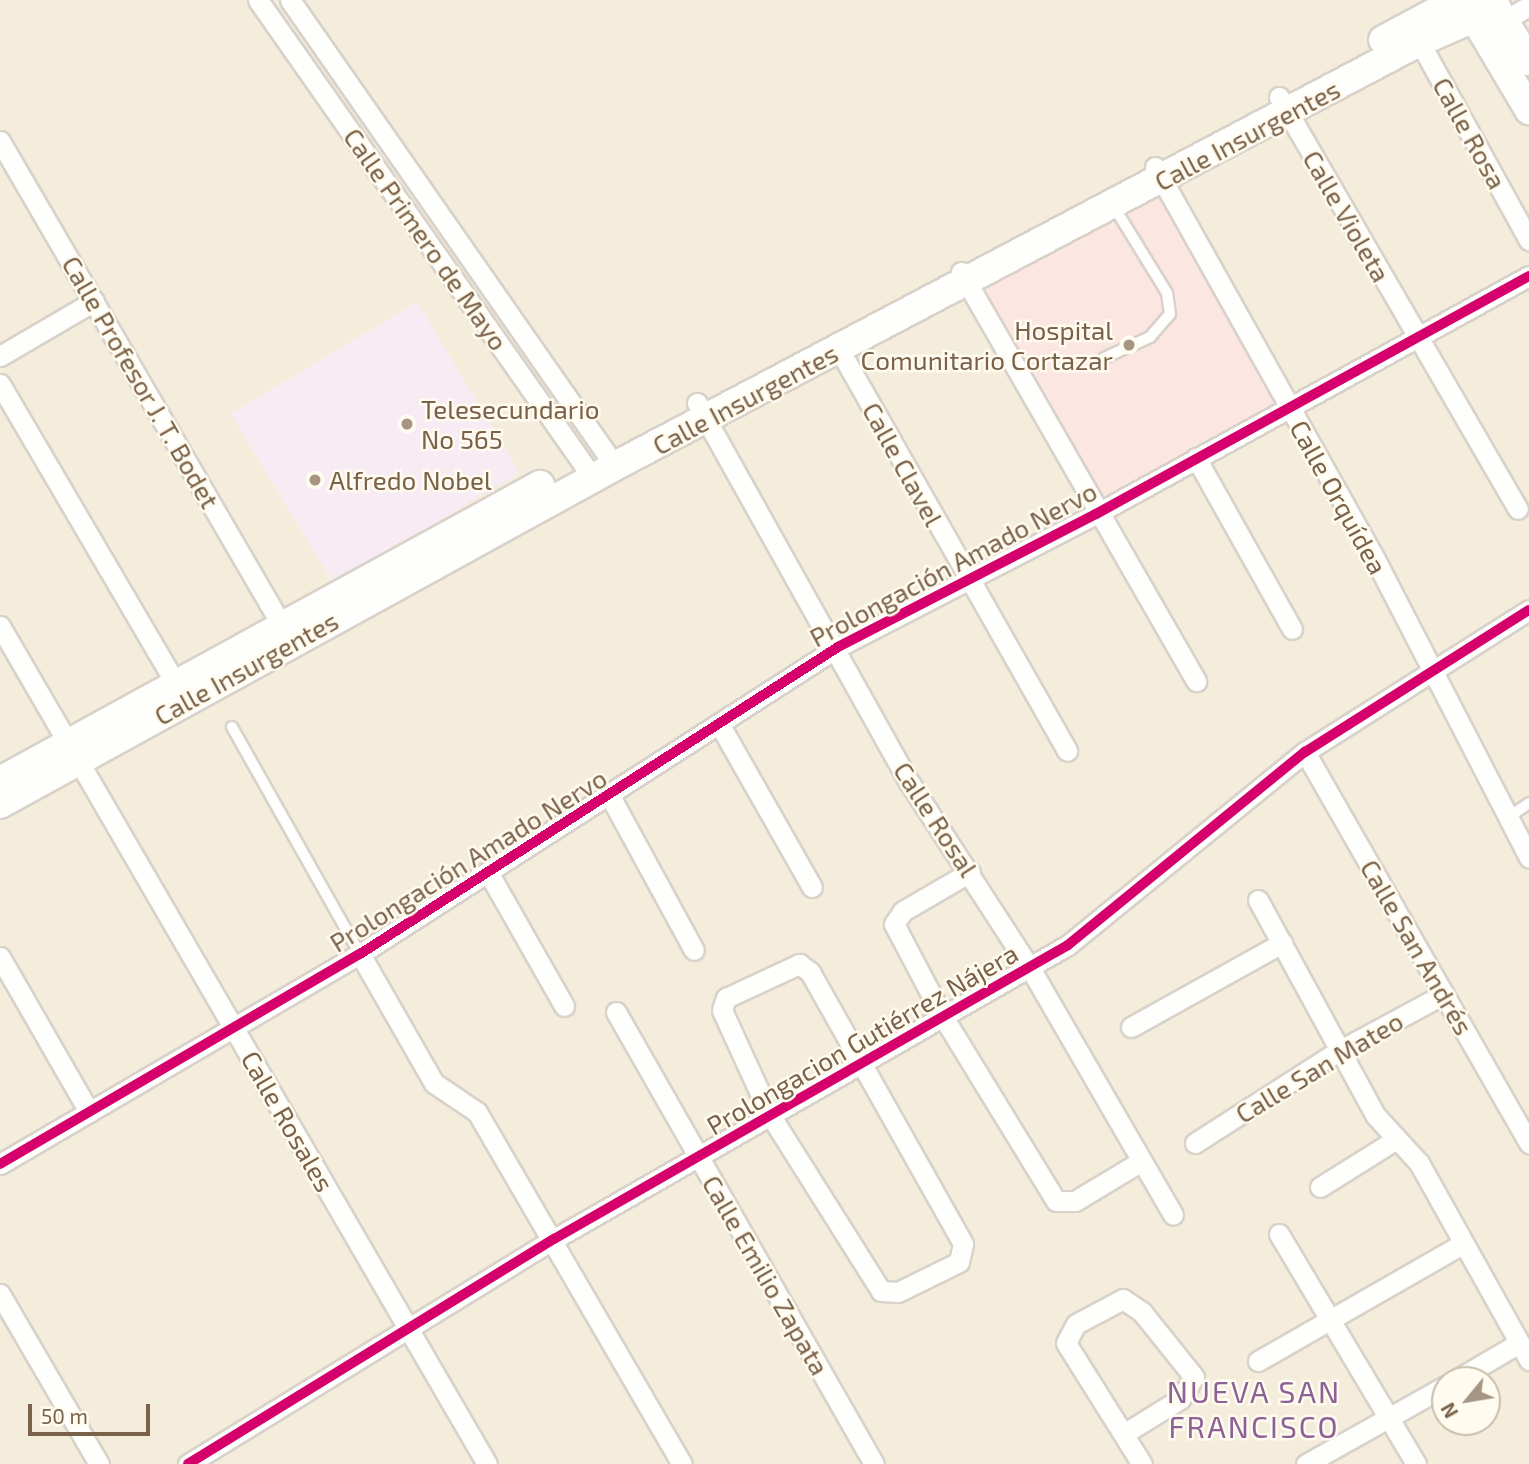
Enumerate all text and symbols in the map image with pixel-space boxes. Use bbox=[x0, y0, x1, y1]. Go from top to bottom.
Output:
street label: Calle Rosa bbox=[1427, 72, 1513, 194]
street label: Calle Insurgentes bbox=[1149, 73, 1345, 197]
street label: Calle Primero de Mayo bbox=[338, 122, 514, 356]
street label: Calle Violeta bbox=[1297, 144, 1397, 288]
street label: Calle Profesor J. T. Bodet bbox=[56, 250, 226, 514]
place label: Hospital Comunitario Cortazar bbox=[860, 314, 1113, 376]
marker: Hospital Comunitario Cortazar bbox=[1119, 335, 1139, 355]
street label: Calle Insurgentes bbox=[647, 337, 843, 461]
place label: Telesecundario No 565 bbox=[421, 393, 599, 454]
street label: Calle Clavel bbox=[856, 397, 950, 531]
street label: Calle Orquídea bbox=[1284, 415, 1394, 579]
marker: Telesecundario No 565 bbox=[399, 416, 415, 432]
place label: Alfredo Nobel bbox=[329, 464, 492, 496]
marker: Alfredo Nobel bbox=[307, 472, 323, 488]
street label: Prolongación Amado Nervo bbox=[804, 475, 1102, 653]
street label: Calle Insurgentes bbox=[149, 605, 343, 731]
street label: Calle Rosal bbox=[887, 756, 985, 882]
street label: Prolongación Amado Nervo bbox=[324, 762, 612, 958]
street label: Calle San Andrés bbox=[1354, 854, 1480, 1040]
street label: Prolongacion Gutiérrez Nájera bbox=[701, 937, 1023, 1141]
street label: Calle San Mateo bbox=[1230, 1005, 1408, 1129]
street label: Calle Rosales bbox=[235, 1045, 341, 1197]
street label: Calle Emilio Zapata bbox=[696, 1170, 836, 1380]
north arrow bbox=[1431, 1366, 1501, 1436]
district label: NUEVA SAN FRANCISCO bbox=[1168, 1373, 1340, 1444]
scale bar bbox=[32, 1390, 154, 1434]
text: N bbox=[1436, 1399, 1463, 1422]
text: 50 m bbox=[41, 1403, 88, 1428]

